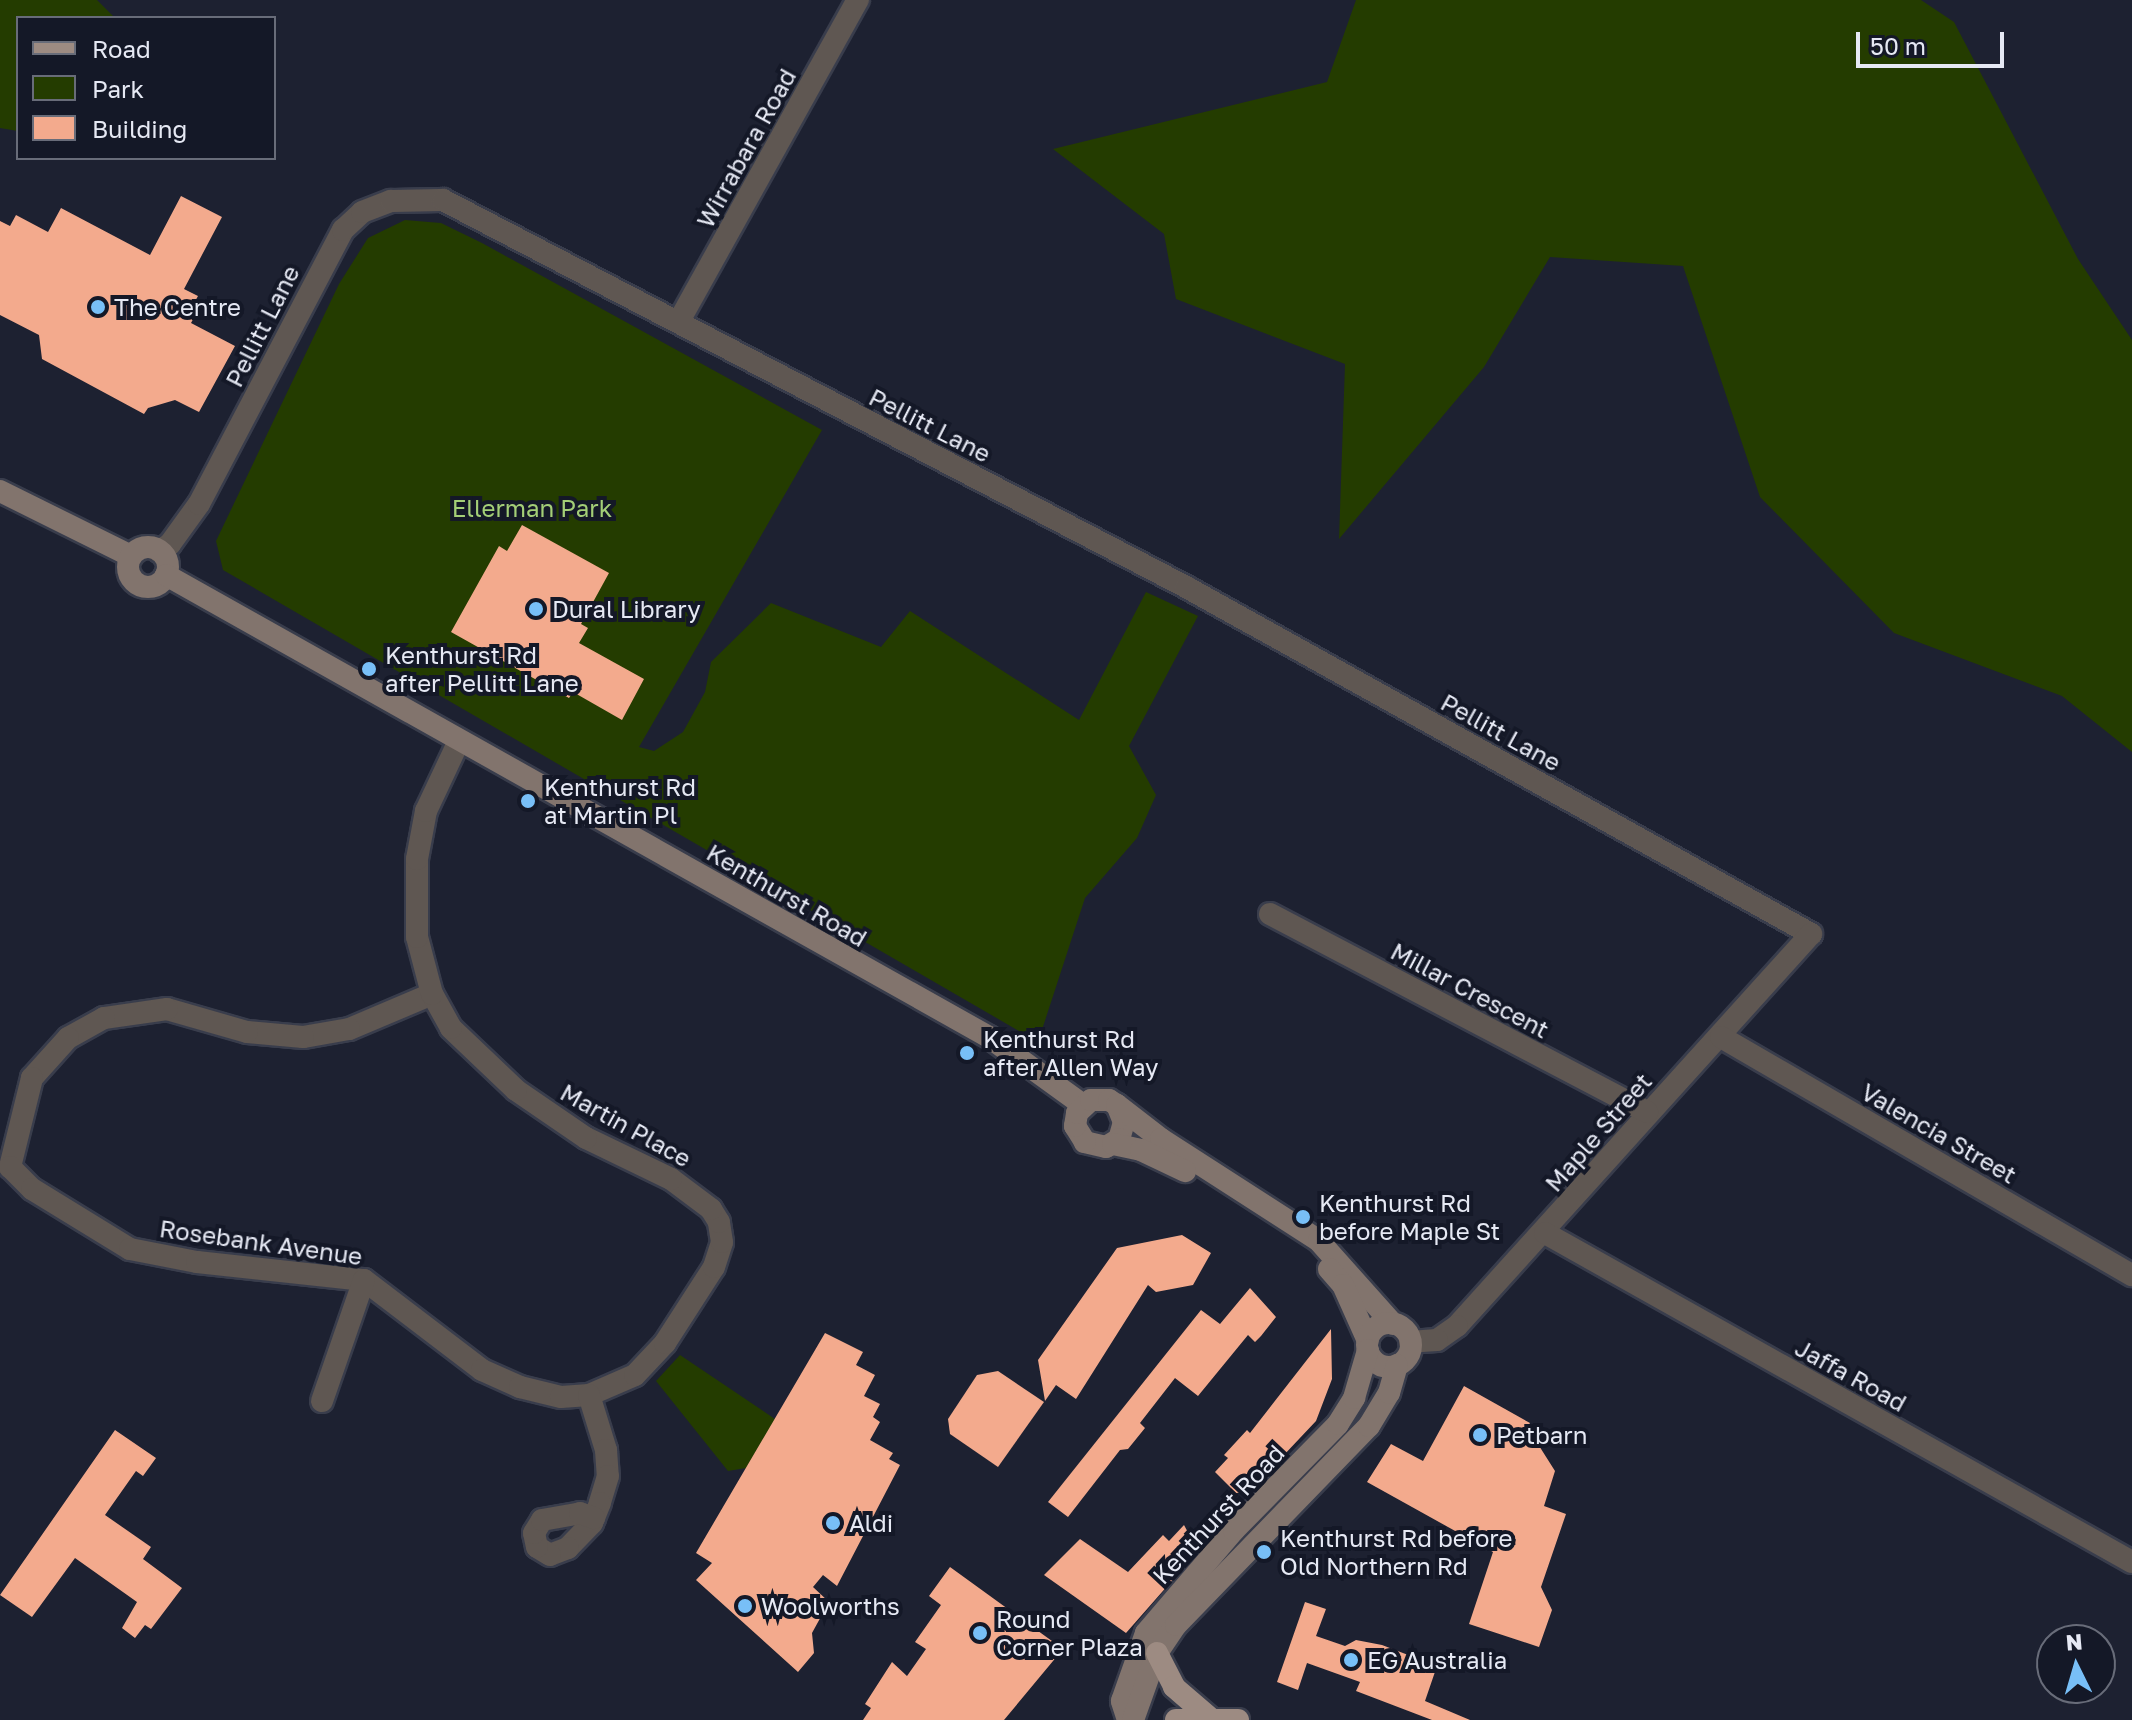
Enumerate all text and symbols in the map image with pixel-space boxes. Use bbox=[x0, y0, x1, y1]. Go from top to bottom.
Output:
legend bbox=[16, 16, 276, 160]
scale bar bbox=[1860, 16, 2008, 66]
text: 50 m bbox=[1870, 31, 1926, 60]
text: Road bbox=[92, 34, 151, 63]
street label: Wirrabara Road bbox=[690, 63, 802, 233]
text: Park bbox=[92, 74, 144, 103]
text: Building bbox=[92, 114, 187, 143]
street label: Pellitt Lane bbox=[219, 261, 305, 391]
place label: The Centre bbox=[114, 293, 241, 321]
marker: The Centre bbox=[89, 298, 107, 316]
street label: Pellitt Lane bbox=[865, 382, 995, 468]
park label: Ellerman Park bbox=[452, 494, 612, 522]
place label: Dural Library bbox=[552, 595, 701, 623]
marker: Dural Library bbox=[527, 600, 545, 618]
place label: Kenthurst Rd after Pellitt Lane bbox=[385, 641, 579, 697]
marker: Kenthurst Rd after Pellitt Lane bbox=[360, 660, 378, 678]
street label: Pellitt Lane bbox=[1436, 687, 1566, 777]
place label: Kenthurst Rd at Martin Pl bbox=[544, 773, 696, 829]
marker: Kenthurst Rd at Martin Pl bbox=[519, 792, 537, 810]
street label: Kenthurst Road bbox=[702, 838, 872, 952]
street label: Millar Crescent bbox=[1386, 936, 1554, 1044]
place label: Kenthurst Rd after Allen Way bbox=[983, 1025, 1158, 1081]
marker: Kenthurst Rd after Allen Way bbox=[958, 1044, 976, 1062]
street label: Maple Street bbox=[1539, 1067, 1657, 1197]
street label: Martin Place bbox=[556, 1077, 696, 1173]
street label: Valencia Street bbox=[1856, 1077, 2022, 1189]
place label: Kenthurst Rd before Maple St bbox=[1319, 1189, 1500, 1245]
marker: Kenthurst Rd before Maple St bbox=[1294, 1208, 1312, 1226]
street label: Rosebank Avenue bbox=[158, 1214, 364, 1270]
street label: Jaffa Road bbox=[1790, 1333, 1912, 1417]
place label: Petbarn bbox=[1496, 1421, 1587, 1449]
marker: Petbarn bbox=[1471, 1426, 1489, 1444]
street label: Kenthurst Road bbox=[1146, 1438, 1290, 1590]
place label: Aldi bbox=[849, 1509, 893, 1537]
marker: Aldi bbox=[824, 1514, 842, 1532]
place label: Kenthurst Rd before Old Northern Rd bbox=[1280, 1524, 1512, 1580]
marker: Kenthurst Rd before Old Northern Rd bbox=[1255, 1543, 1273, 1561]
place label: Woolworths bbox=[761, 1592, 900, 1620]
marker: Woolworths bbox=[736, 1597, 754, 1615]
place label: Round Corner Plaza bbox=[996, 1605, 1143, 1661]
marker: Round Corner Plaza bbox=[971, 1624, 989, 1642]
north arrow bbox=[2036, 1624, 2116, 1704]
text: N bbox=[2065, 1627, 2084, 1656]
place label: EG Australia bbox=[1367, 1646, 1507, 1674]
marker: EG Australia bbox=[1342, 1651, 1360, 1669]

